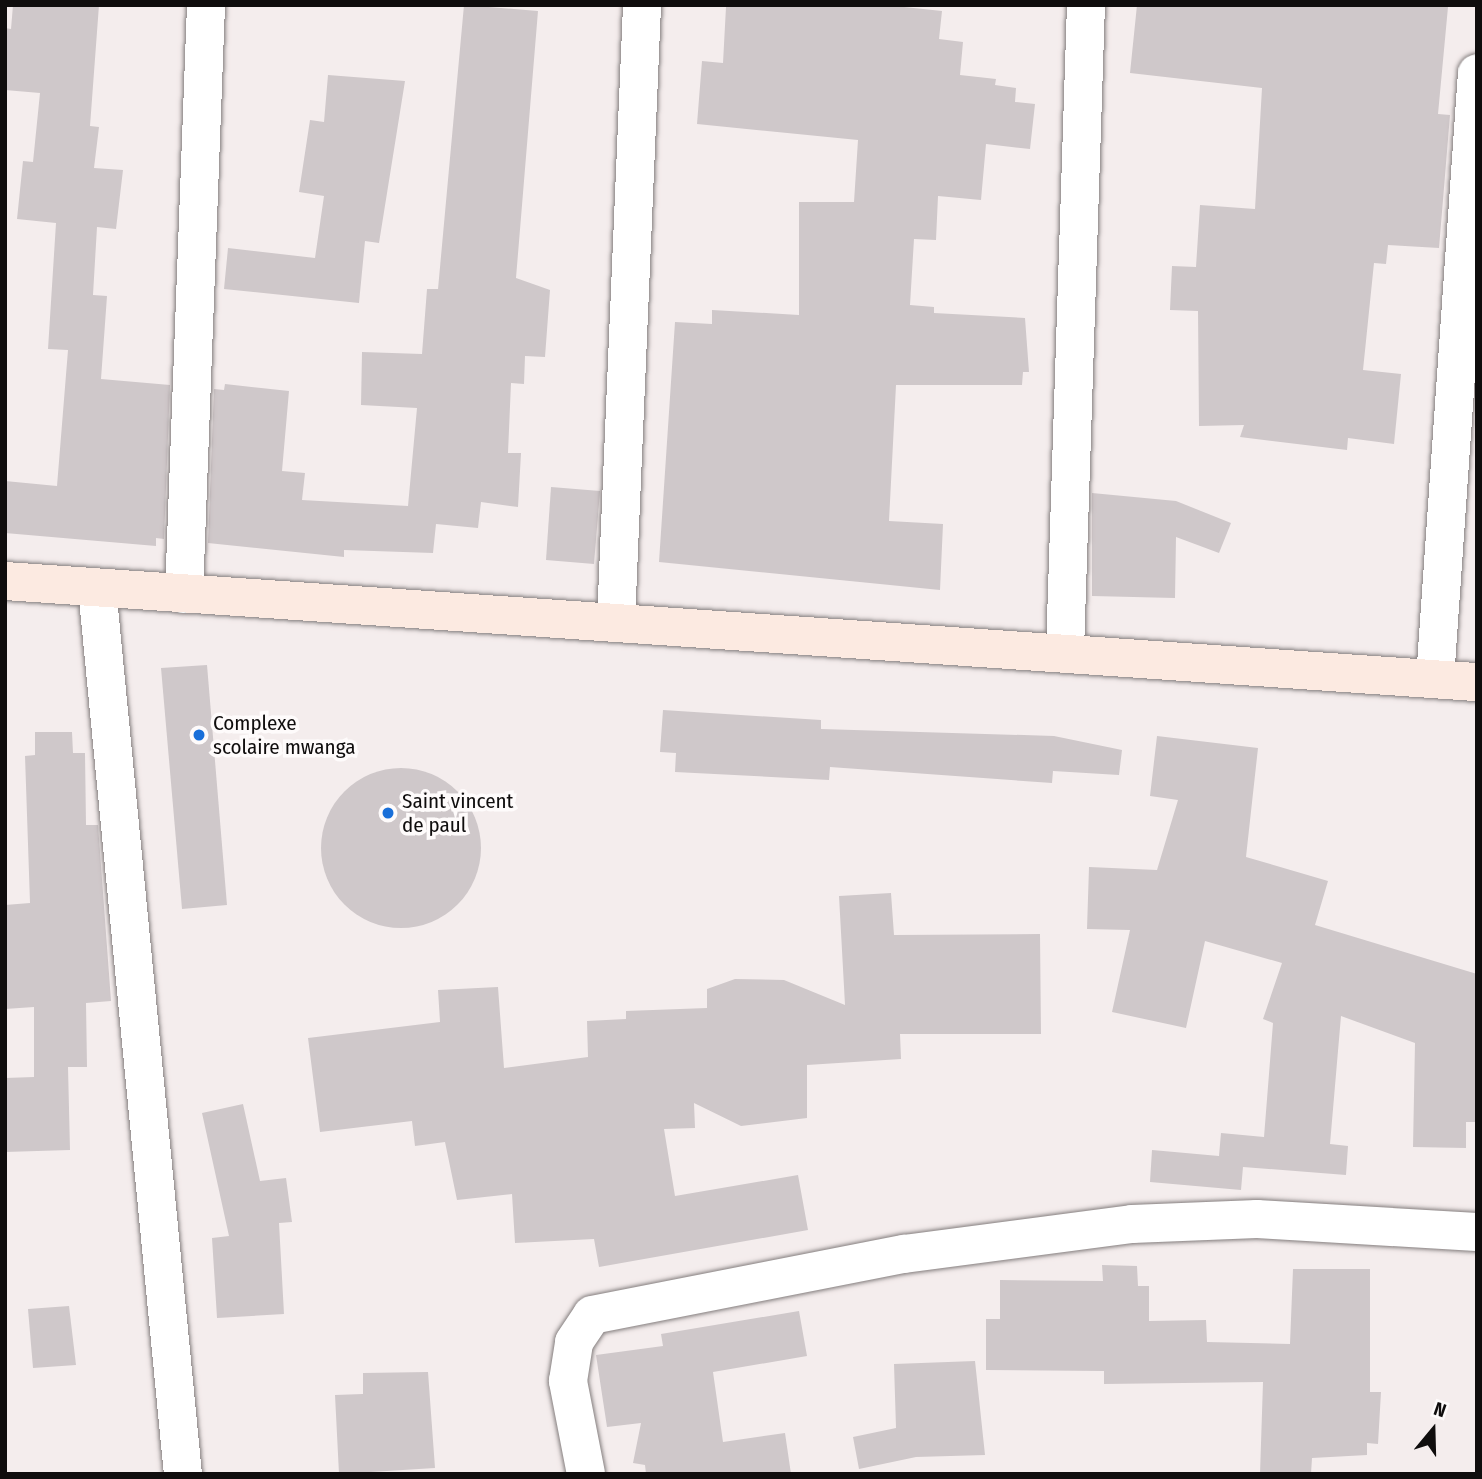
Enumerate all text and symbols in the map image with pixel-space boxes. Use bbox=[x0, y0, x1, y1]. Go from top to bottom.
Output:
place label: Complexe scolaire mwanga bbox=[213, 710, 355, 760]
marker: Complexe scolaire mwanga bbox=[191, 727, 207, 743]
place label: Saint vincent de paul bbox=[402, 788, 513, 838]
marker: Saint vincent de paul bbox=[380, 805, 396, 821]
north arrow bbox=[1398, 1395, 1468, 1465]
text: N bbox=[1431, 1397, 1449, 1422]

